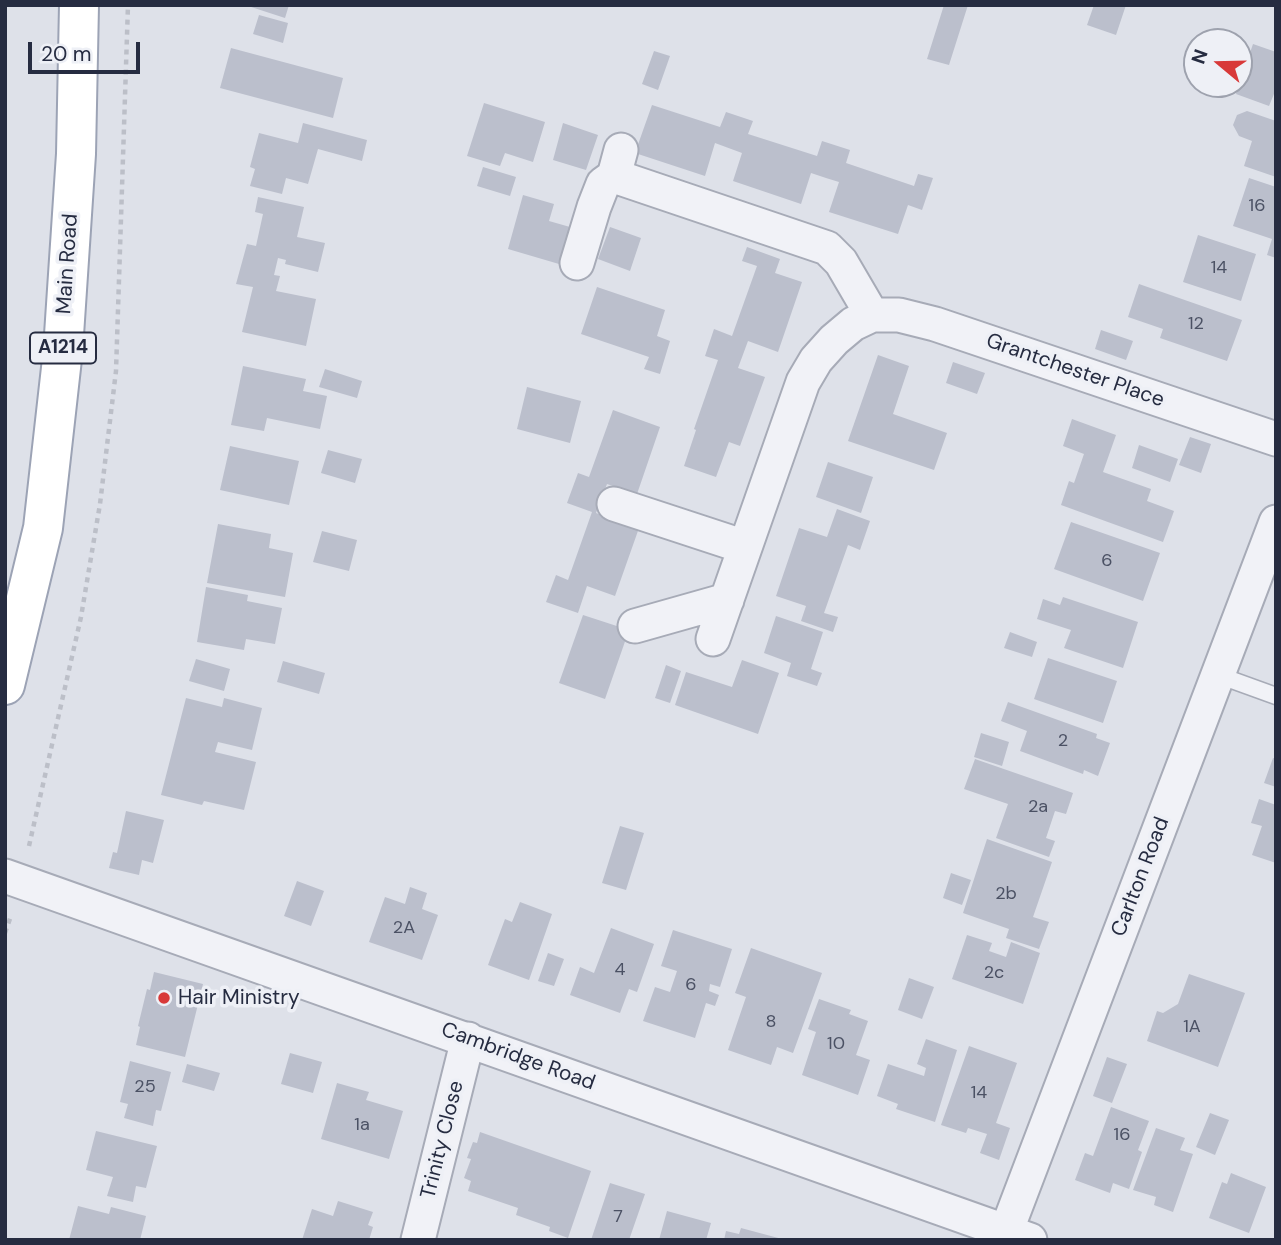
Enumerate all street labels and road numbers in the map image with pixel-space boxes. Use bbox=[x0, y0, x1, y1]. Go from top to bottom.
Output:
street label: Main Road bbox=[52, 213, 84, 315]
street label: Grantchester Place bbox=[983, 329, 1167, 413]
road number: A1214 bbox=[30, 332, 96, 364]
street label: Carlton Road bbox=[1107, 814, 1175, 940]
street label: Cambridge Road bbox=[438, 1017, 598, 1097]
street label: Trinity Close bbox=[416, 1078, 470, 1202]

